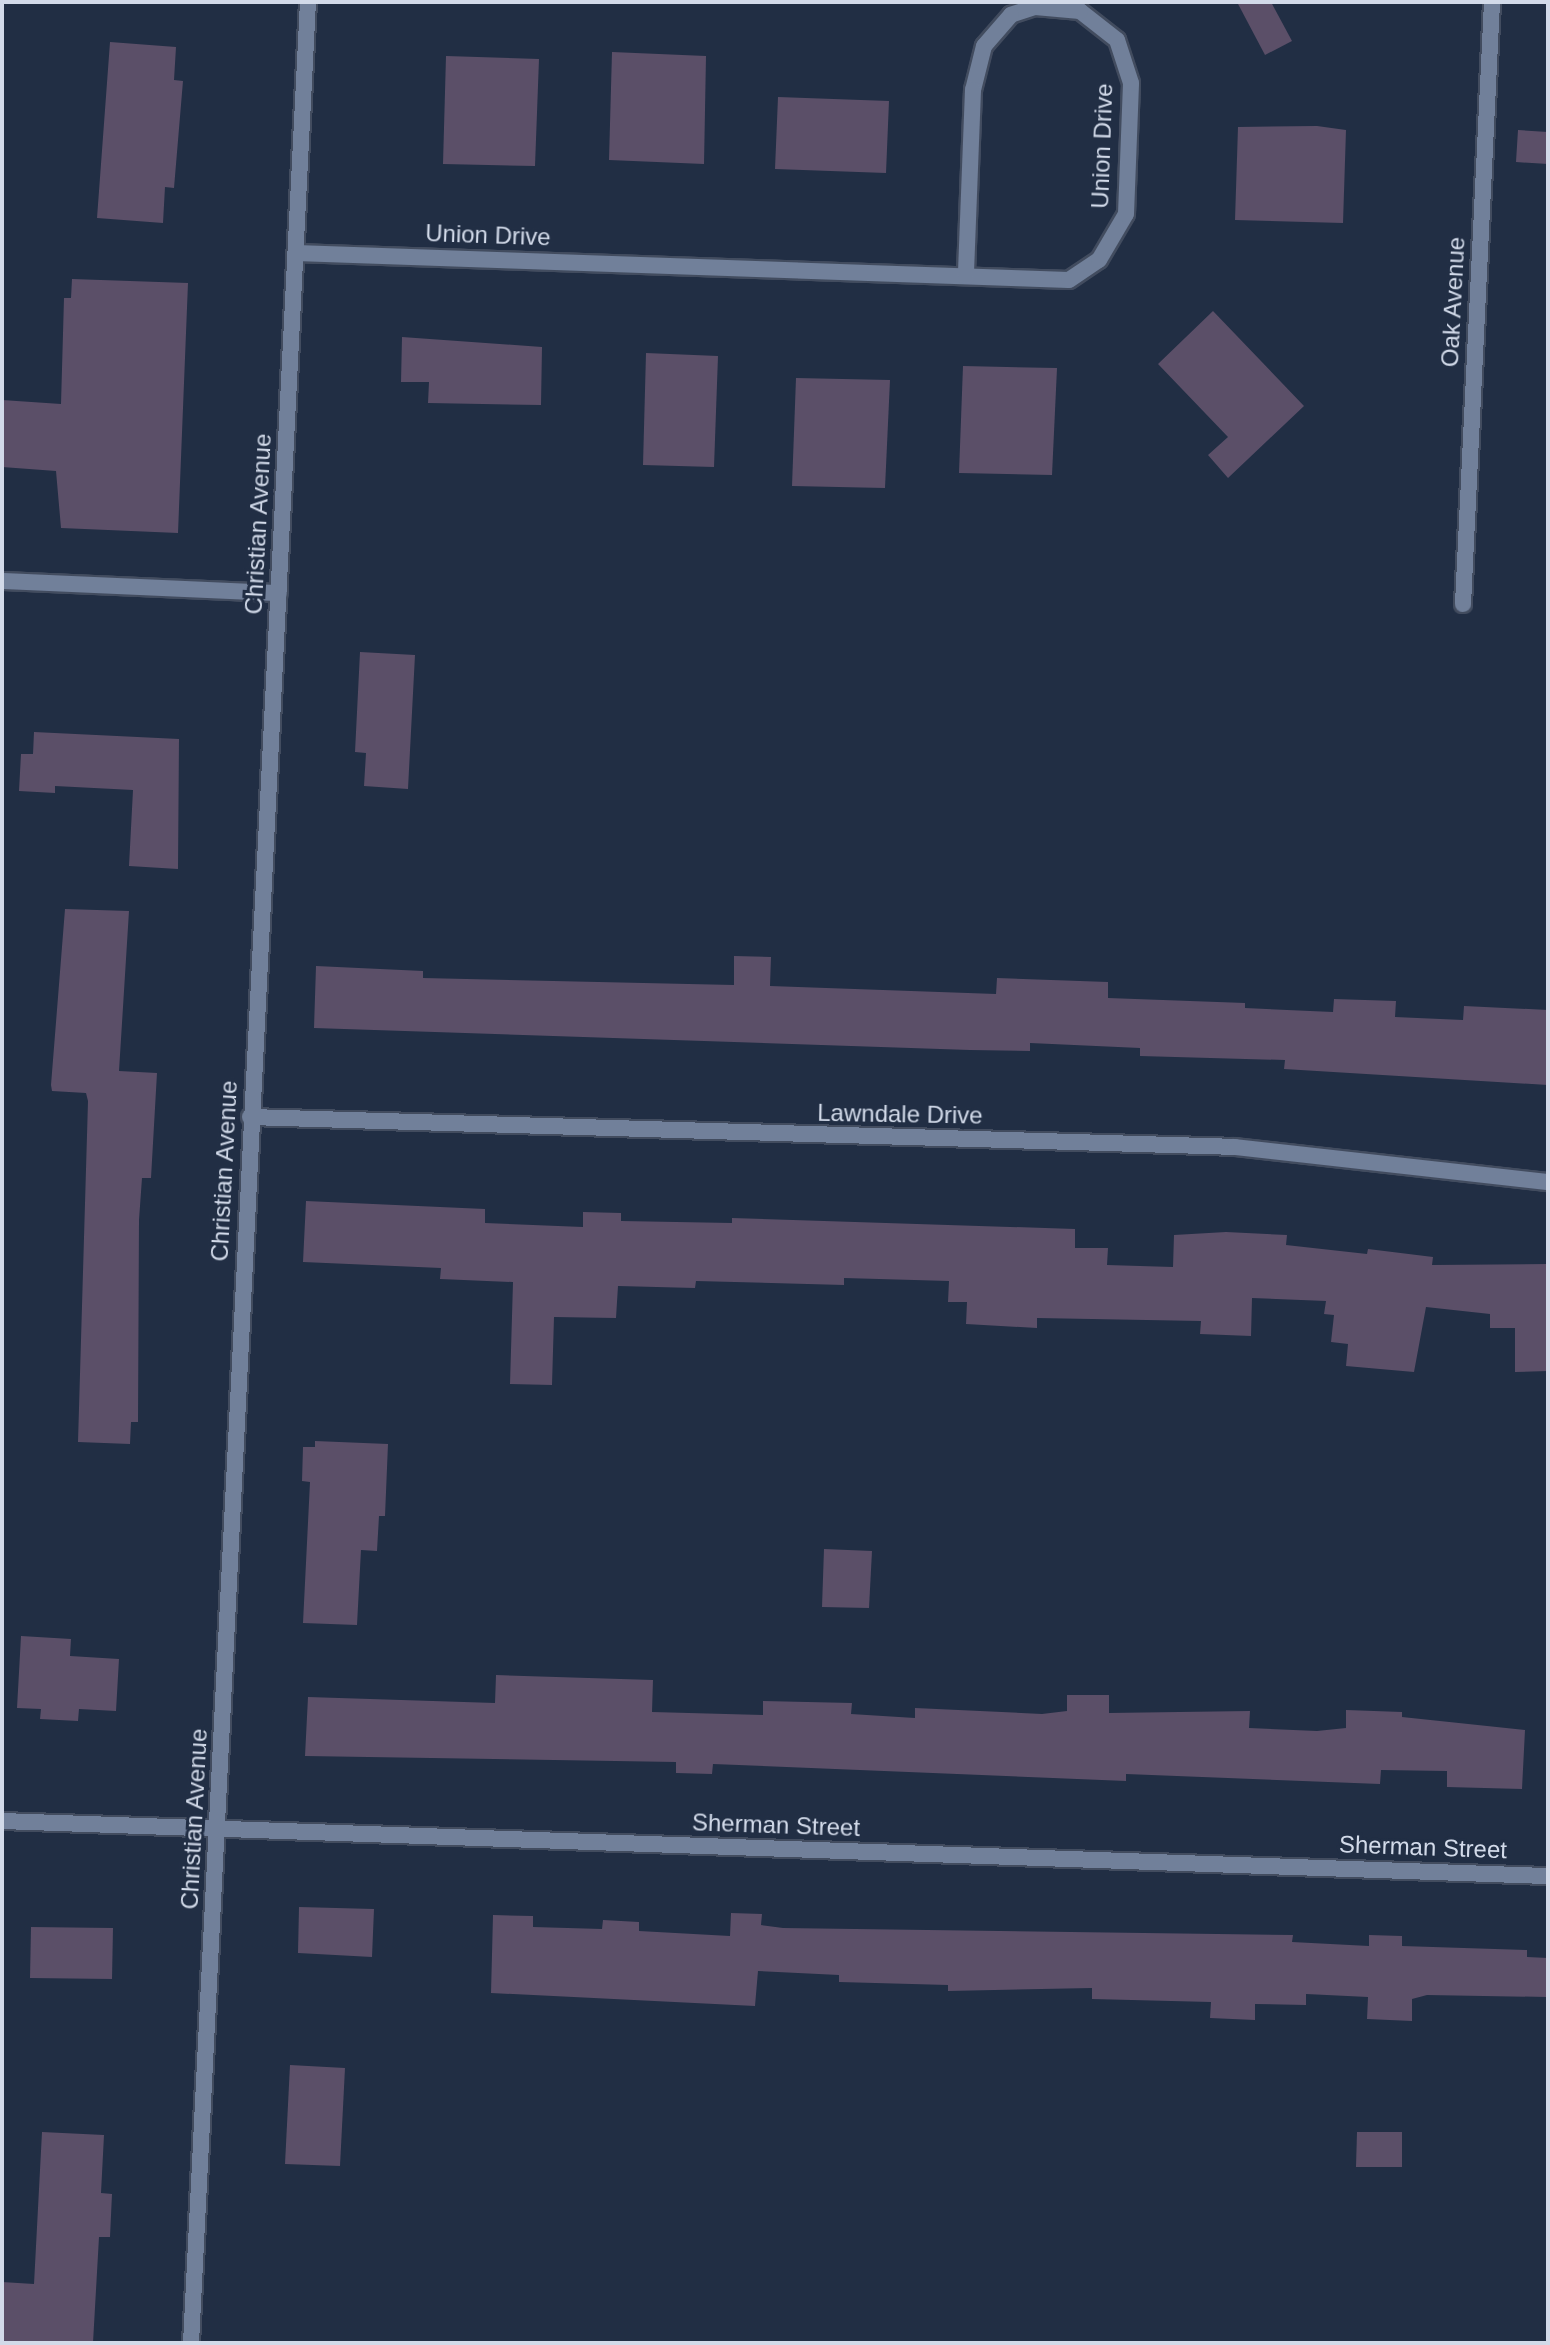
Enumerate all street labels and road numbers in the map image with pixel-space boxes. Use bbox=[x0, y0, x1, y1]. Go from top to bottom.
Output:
street label: Union Drive bbox=[1085, 83, 1119, 209]
street label: Union Drive bbox=[425, 218, 551, 252]
street label: Oak Avenue bbox=[1435, 236, 1471, 368]
street label: Christian Avenue bbox=[239, 432, 277, 616]
street label: Christian Avenue bbox=[205, 1079, 243, 1263]
street label: Lawndale Drive bbox=[817, 1098, 983, 1130]
street label: Christian Avenue bbox=[175, 1727, 213, 1911]
street label: Sherman Street bbox=[692, 1808, 860, 1842]
street label: Sherman Street bbox=[1339, 1830, 1507, 1864]

